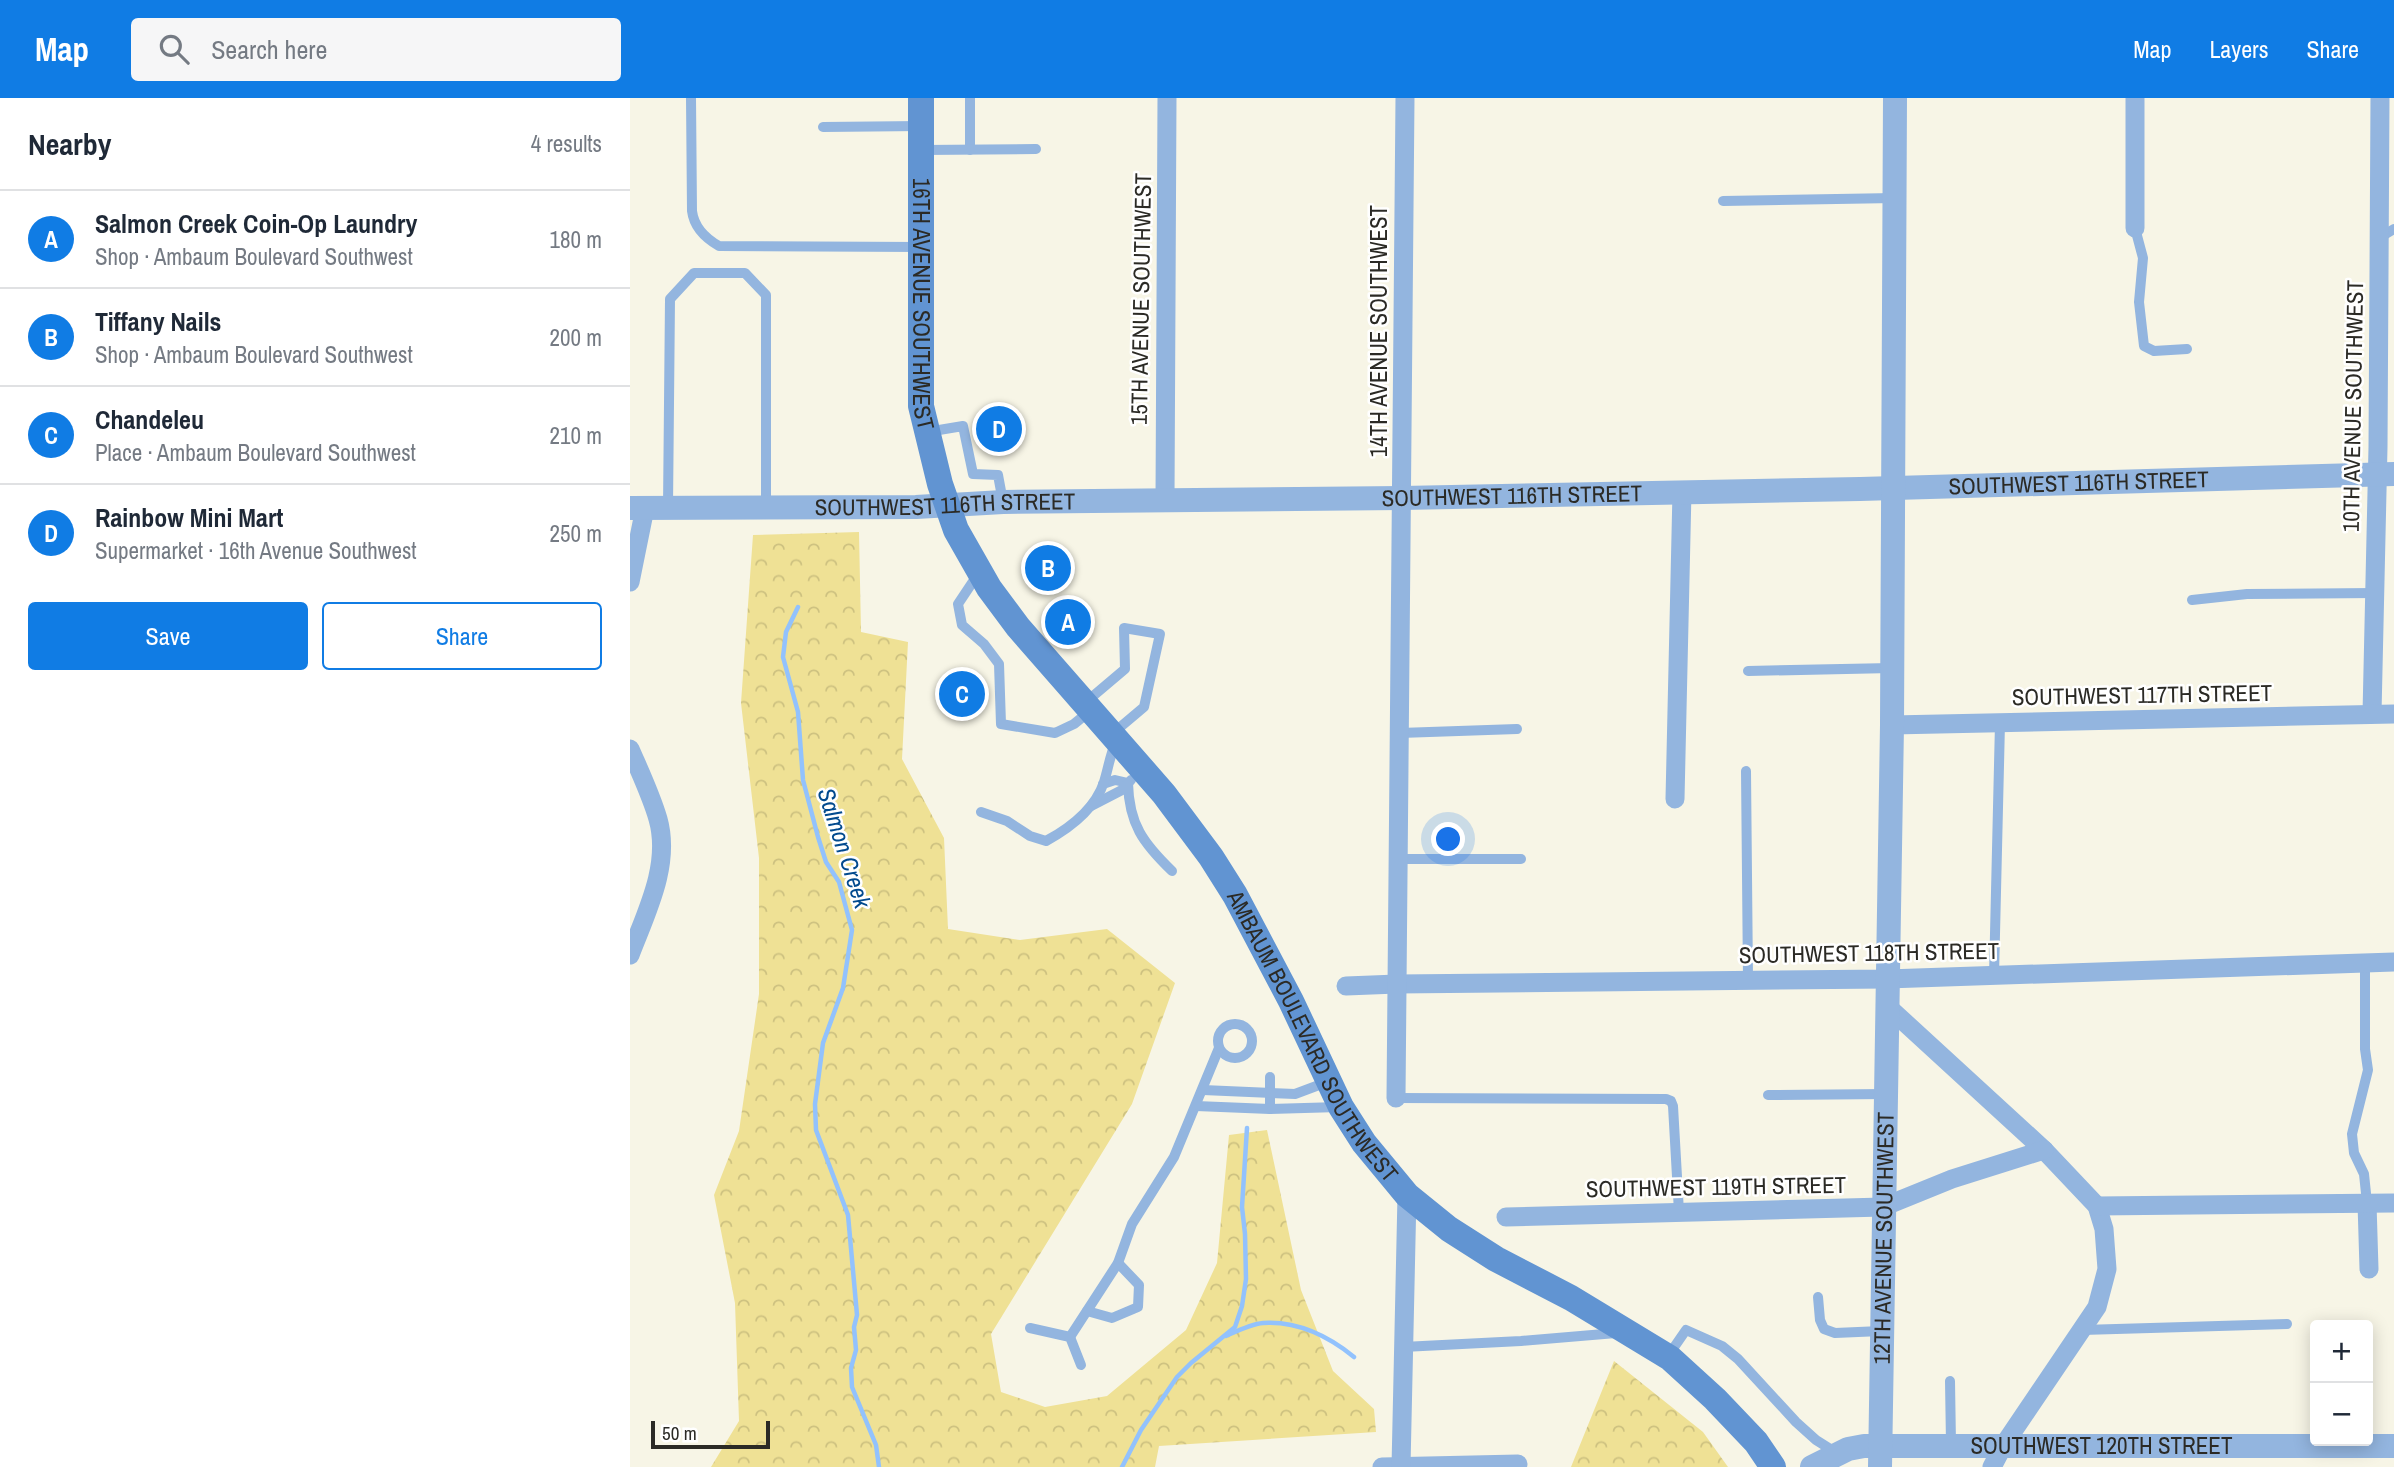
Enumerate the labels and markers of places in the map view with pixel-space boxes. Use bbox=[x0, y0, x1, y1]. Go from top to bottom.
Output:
pin: D bbox=[976, 403, 1022, 455]
pin: B bbox=[1025, 542, 1071, 594]
pin: A bbox=[1045, 596, 1091, 648]
pin: C bbox=[939, 668, 985, 720]

